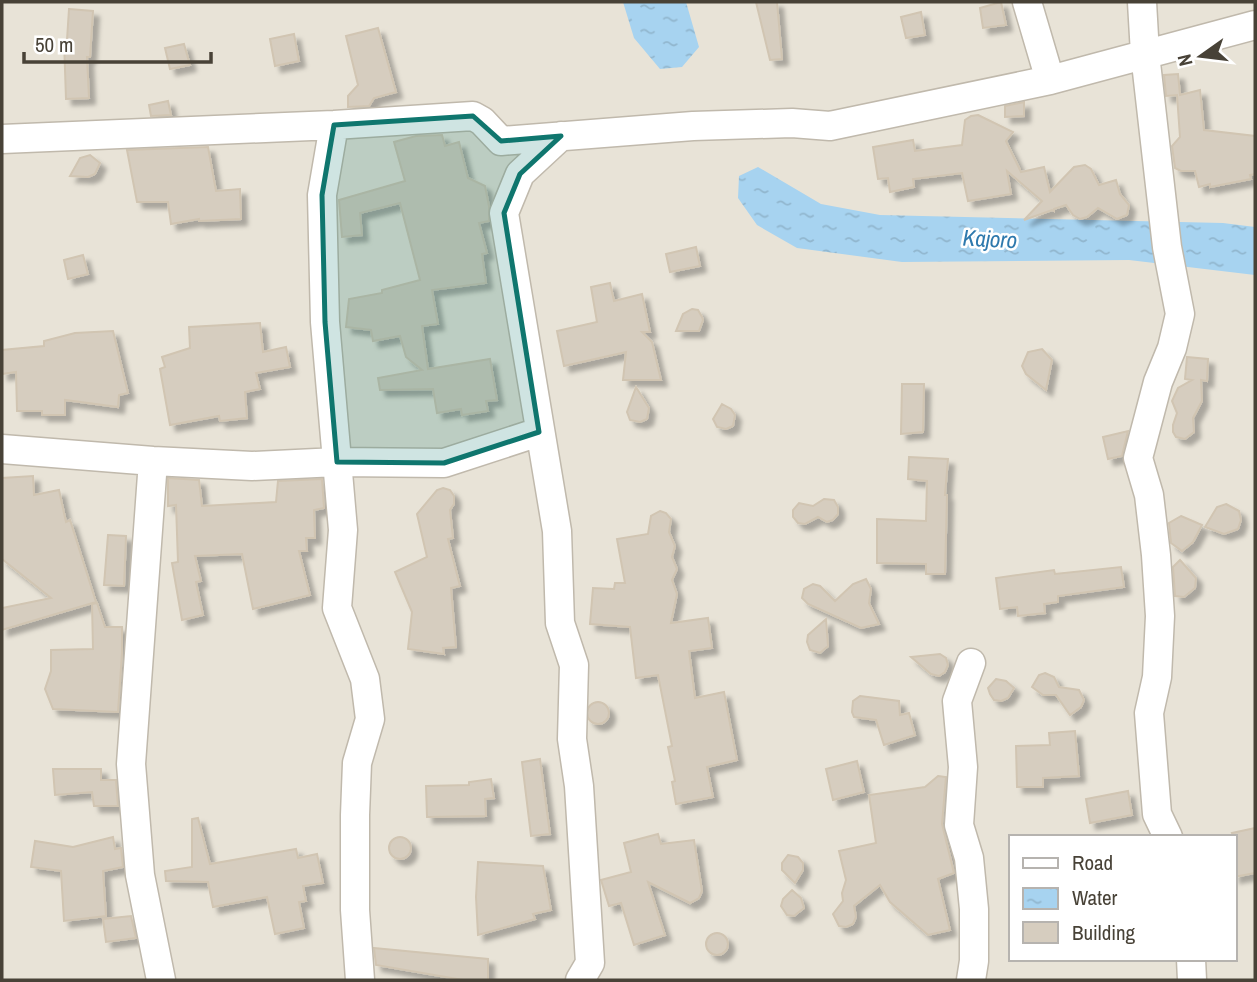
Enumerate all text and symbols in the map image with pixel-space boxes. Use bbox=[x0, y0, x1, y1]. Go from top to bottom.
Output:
scale bar bbox=[24, 21, 212, 65]
north arrow bbox=[1166, 21, 1236, 91]
text: 50 m bbox=[35, 30, 73, 59]
text: N bbox=[1171, 52, 1198, 69]
water label: Kajoro bbox=[962, 222, 1018, 255]
legend bbox=[1009, 835, 1236, 961]
text: Road bbox=[1072, 848, 1113, 877]
text: Water bbox=[1072, 883, 1118, 912]
text: Building bbox=[1072, 918, 1136, 947]

